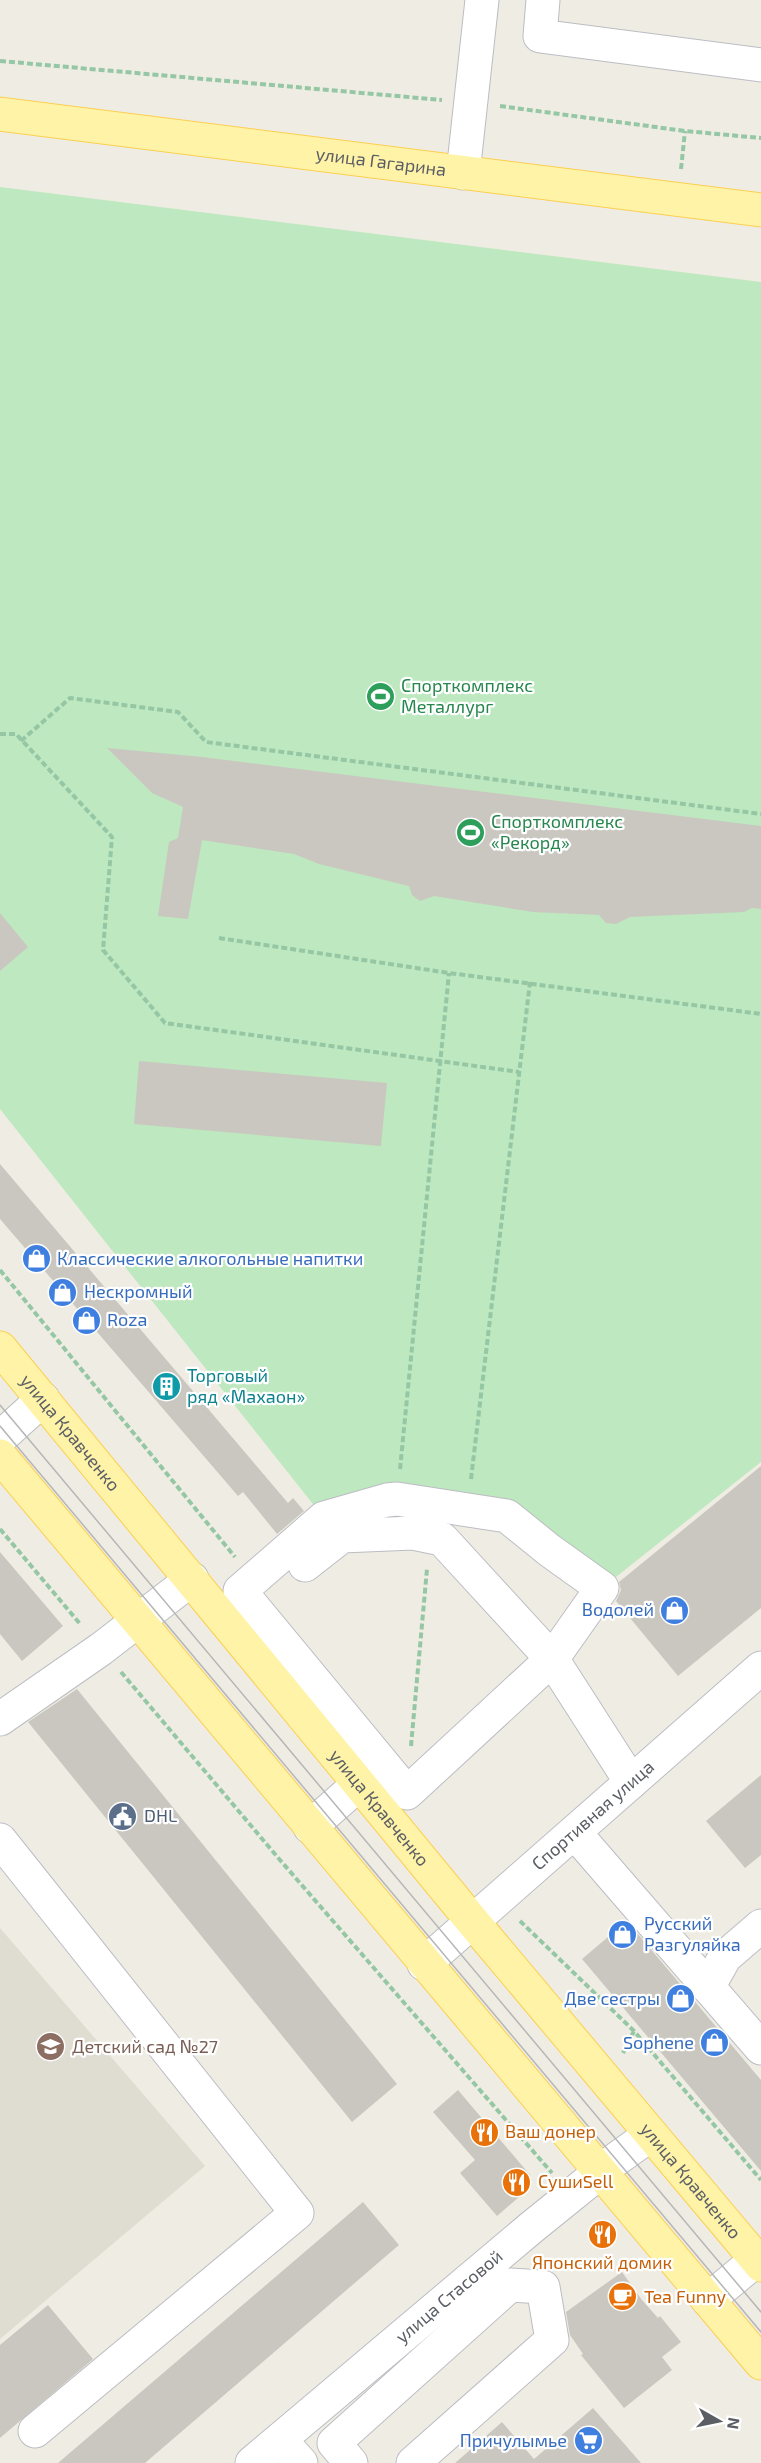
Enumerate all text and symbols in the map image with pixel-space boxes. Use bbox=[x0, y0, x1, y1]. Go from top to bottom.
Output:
street label: улица Гагарина bbox=[315, 142, 448, 180]
place label: Спорткомплекс Металлург bbox=[401, 674, 533, 717]
sports icon: Спорткомплекс Металлург bbox=[364, 680, 396, 712]
place label: Спорткомплекс «Рекорд» bbox=[491, 810, 623, 853]
sports icon: Спорткомплекс «Рекорд» bbox=[454, 816, 486, 848]
shop icon: Классические алкогольные напитки bbox=[20, 1243, 52, 1275]
place label: Классические алкогольные напитки bbox=[57, 1247, 363, 1269]
shop icon: Нескромный bbox=[47, 1276, 79, 1308]
place label: Нескромный bbox=[84, 1280, 193, 1302]
shop icon: Roza bbox=[70, 1304, 102, 1336]
place label: Roza bbox=[107, 1308, 147, 1330]
place label: Торговый ряд «Махаон» bbox=[187, 1364, 305, 1407]
street label: улица Кравченко bbox=[16, 1369, 125, 1495]
building icon: Торговый ряд «Махаон» bbox=[150, 1370, 182, 1402]
shop icon: Водолей bbox=[659, 1594, 691, 1626]
place label: Водолей bbox=[582, 1598, 654, 1620]
street label: улица Кравченко bbox=[325, 1744, 434, 1870]
street label: Спортивная улица bbox=[527, 1755, 658, 1874]
public building icon: DHL bbox=[107, 1800, 139, 1832]
place label: DHL bbox=[144, 1804, 177, 1826]
place label: Русский Разгуляйка bbox=[644, 1912, 741, 1955]
shop icon: Русский Разгуляйка bbox=[607, 1918, 639, 1950]
shop icon: Две сестры bbox=[665, 1983, 697, 2015]
place label: Две сестры bbox=[564, 1987, 660, 2009]
shop icon: Sophene bbox=[699, 2027, 731, 2059]
school or university icon: Детский сад №27 bbox=[35, 2031, 67, 2063]
place label: Sophene bbox=[623, 2031, 694, 2053]
place label: Детский сад №27 bbox=[72, 2035, 218, 2057]
restaurant icon: Ваш донер bbox=[468, 2116, 500, 2148]
street label: улица Кравченко bbox=[636, 2118, 746, 2243]
place label: Ваш донер bbox=[505, 2120, 596, 2142]
restaurant icon: СушиSell bbox=[501, 2166, 533, 2198]
place label: СушиSell bbox=[538, 2170, 614, 2192]
restaurant icon: Японский домик bbox=[586, 2218, 618, 2250]
street label: улица Стасовой bbox=[391, 2245, 507, 2347]
place label: Японский домик bbox=[532, 2251, 672, 2273]
cafe icon: Tea Funny bbox=[607, 2281, 639, 2313]
place label: Tea Funny bbox=[644, 2285, 727, 2307]
north arrow bbox=[689, 2391, 749, 2451]
text: N bbox=[724, 2416, 745, 2431]
supermarket icon: Причулымье bbox=[572, 2425, 604, 2457]
place label: Причулымье bbox=[460, 2429, 567, 2451]

